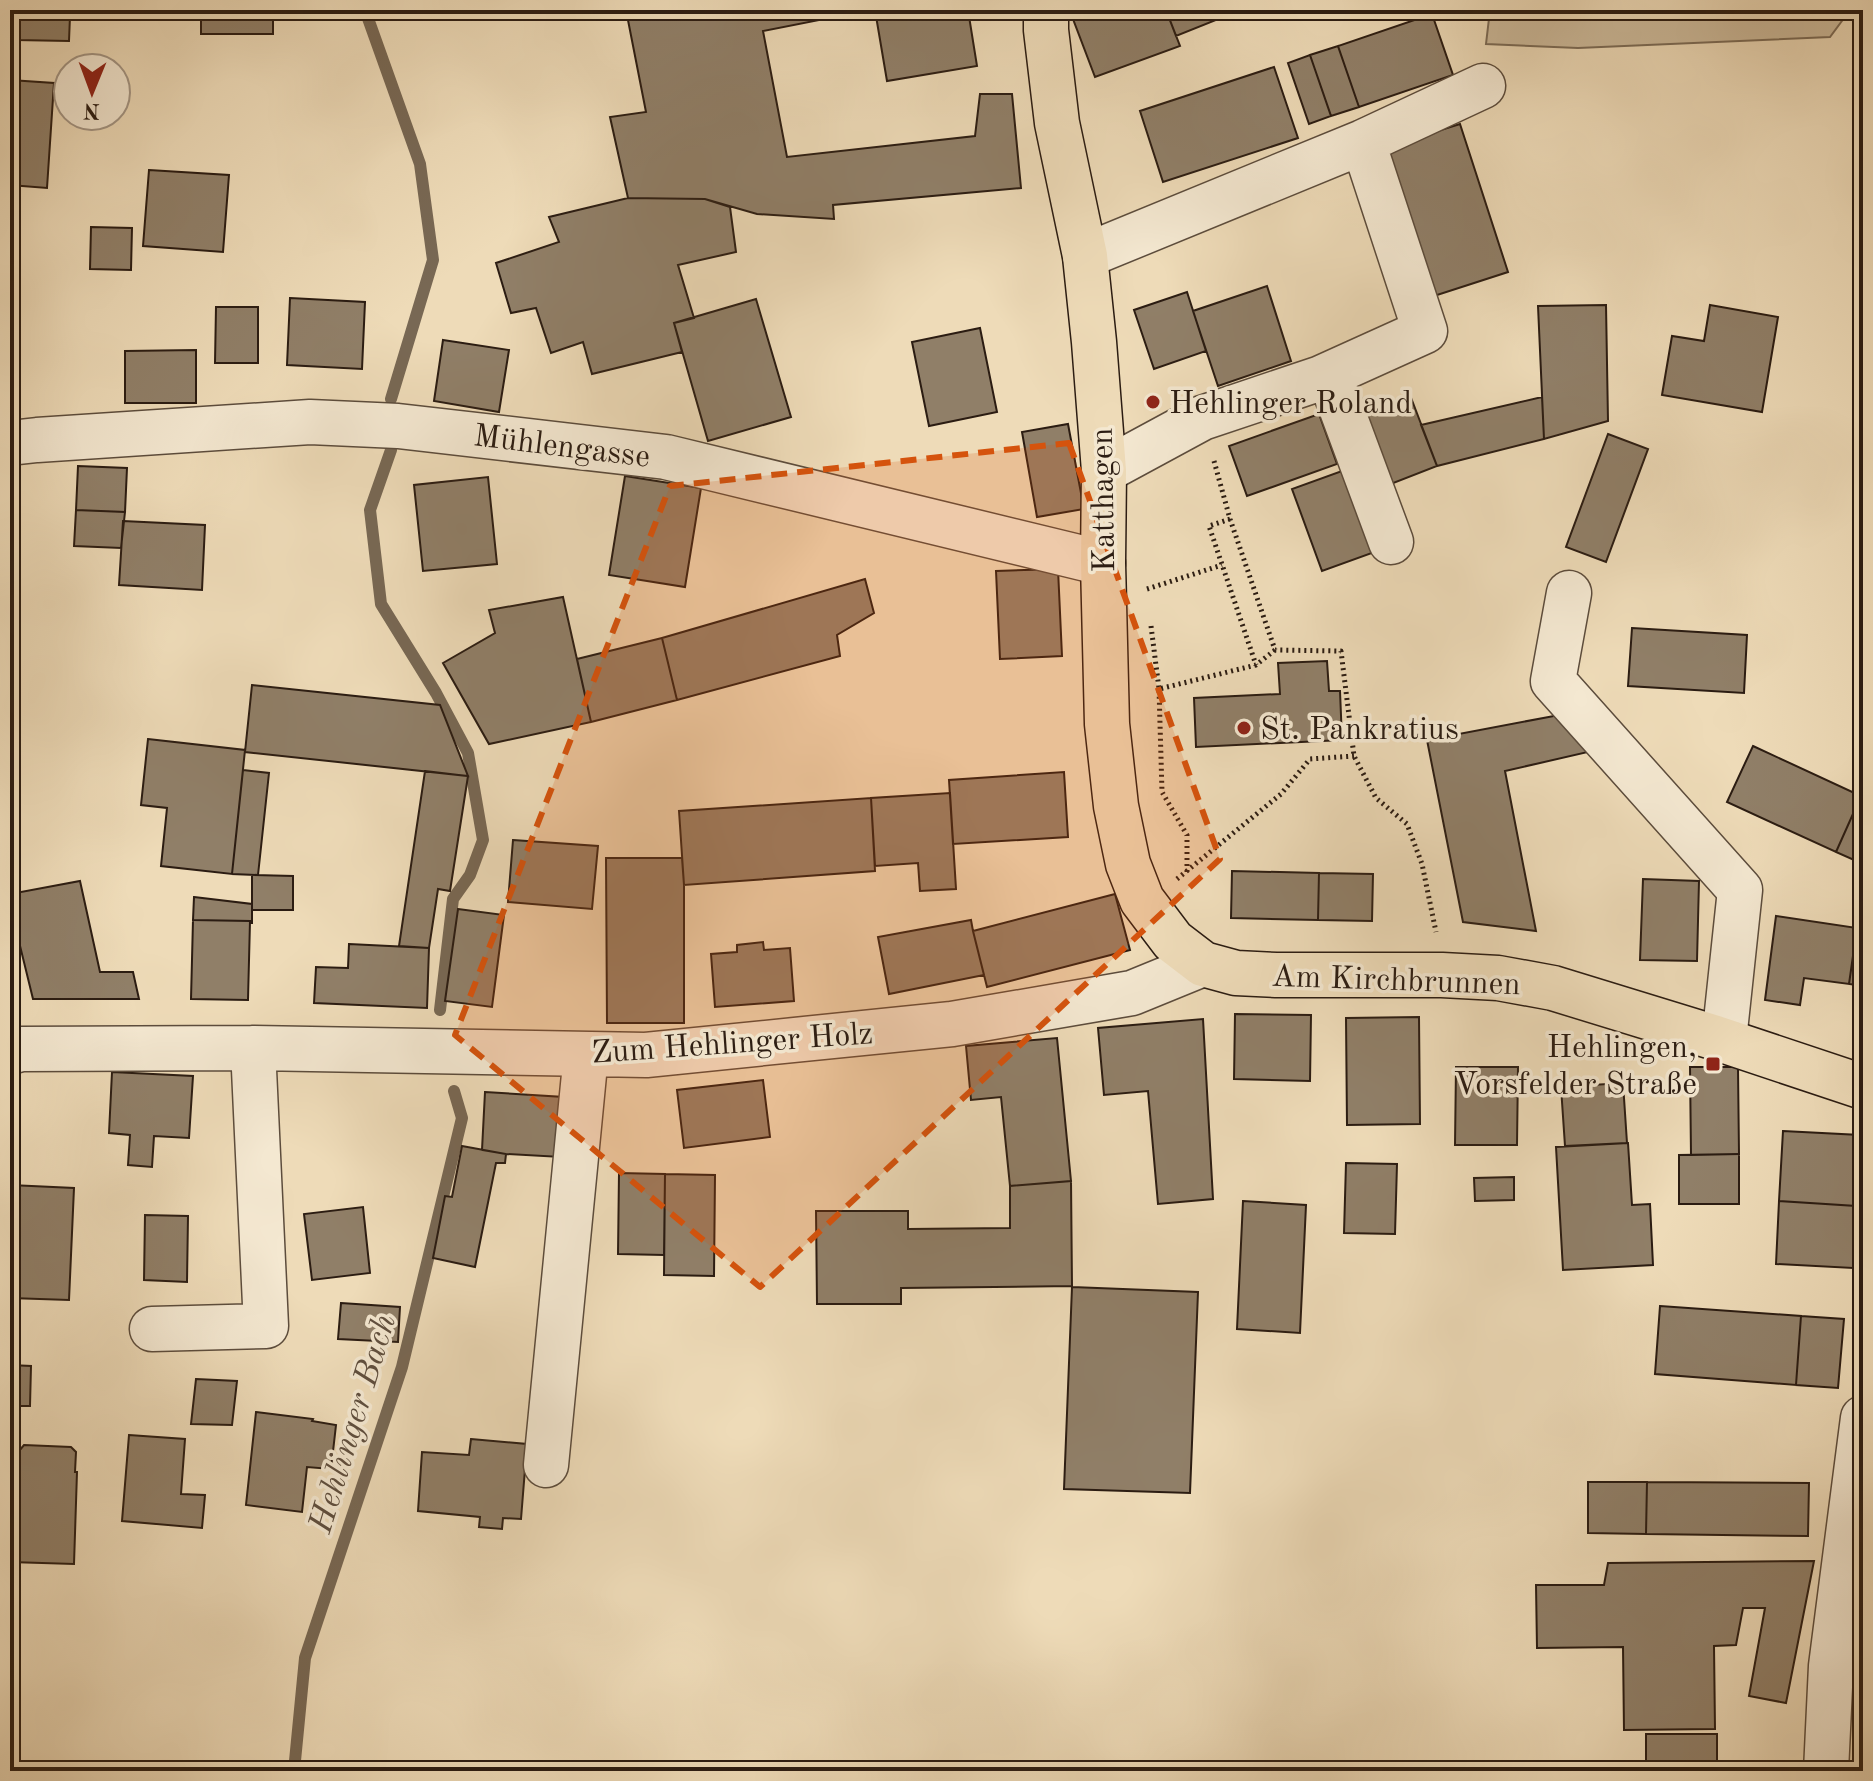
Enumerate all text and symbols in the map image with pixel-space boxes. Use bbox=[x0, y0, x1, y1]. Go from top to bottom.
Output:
north arrow bbox=[52, 52, 132, 132]
text: N bbox=[83, 99, 100, 121]
place label: Hehlinger Roland bbox=[1169, 389, 1412, 421]
marker: Hehlinger Roland bbox=[1144, 393, 1162, 411]
street label: Mühlengasse bbox=[472, 421, 652, 475]
street label: Katthagen bbox=[1088, 427, 1122, 573]
place label: St. Pankratius bbox=[1260, 715, 1459, 747]
marker: St. Pankratius bbox=[1235, 719, 1253, 737]
street label: Am Kirchbrunnen bbox=[1271, 962, 1521, 1002]
street label: Zum Hehlinger Holz bbox=[590, 1019, 874, 1071]
place label: Hehlingen, Vorsfelder Straße bbox=[1454, 1033, 1697, 1102]
marker: Hehlingen, Vorsfelder Straße bbox=[1704, 1055, 1722, 1073]
water label: Hehlinger Bach bbox=[304, 1310, 403, 1538]

